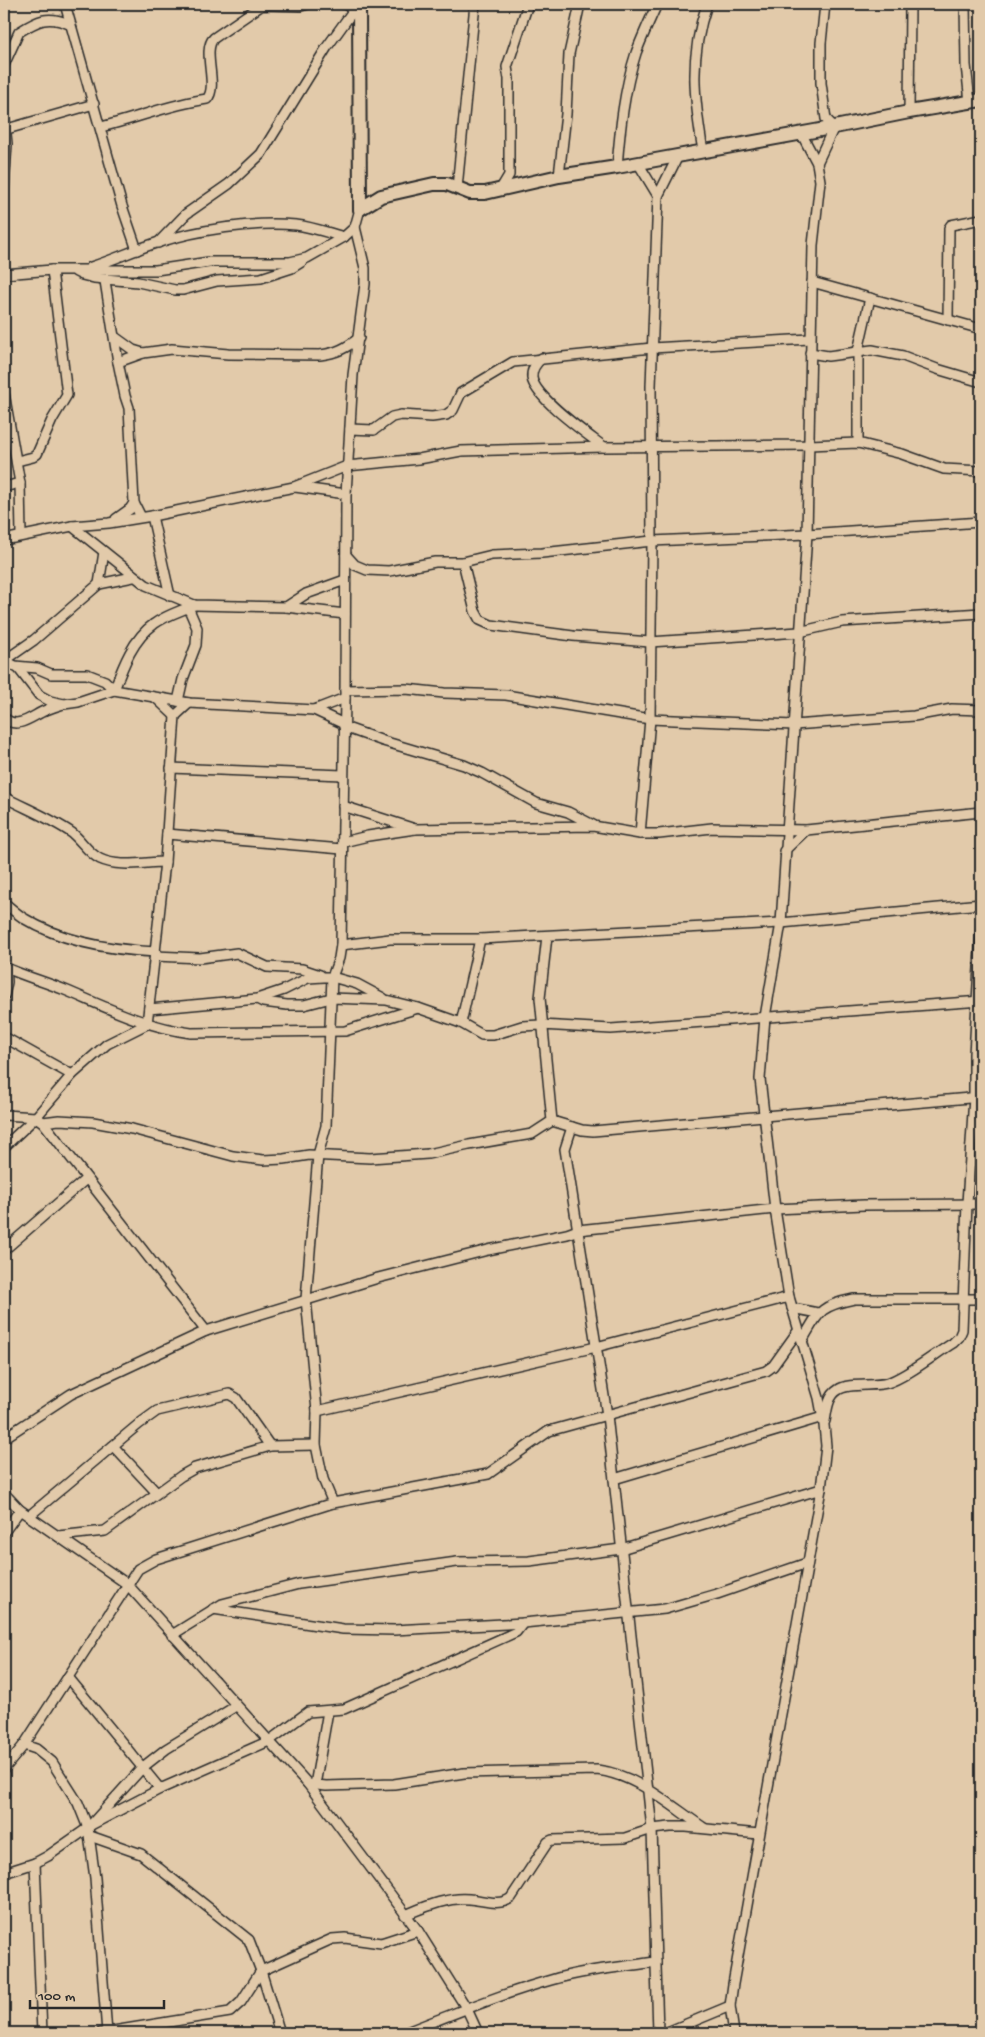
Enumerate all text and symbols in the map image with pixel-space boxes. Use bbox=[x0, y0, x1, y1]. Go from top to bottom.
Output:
scale bar bbox=[30, 1977, 164, 2009]
text: 100 m bbox=[37, 1988, 76, 2006]

